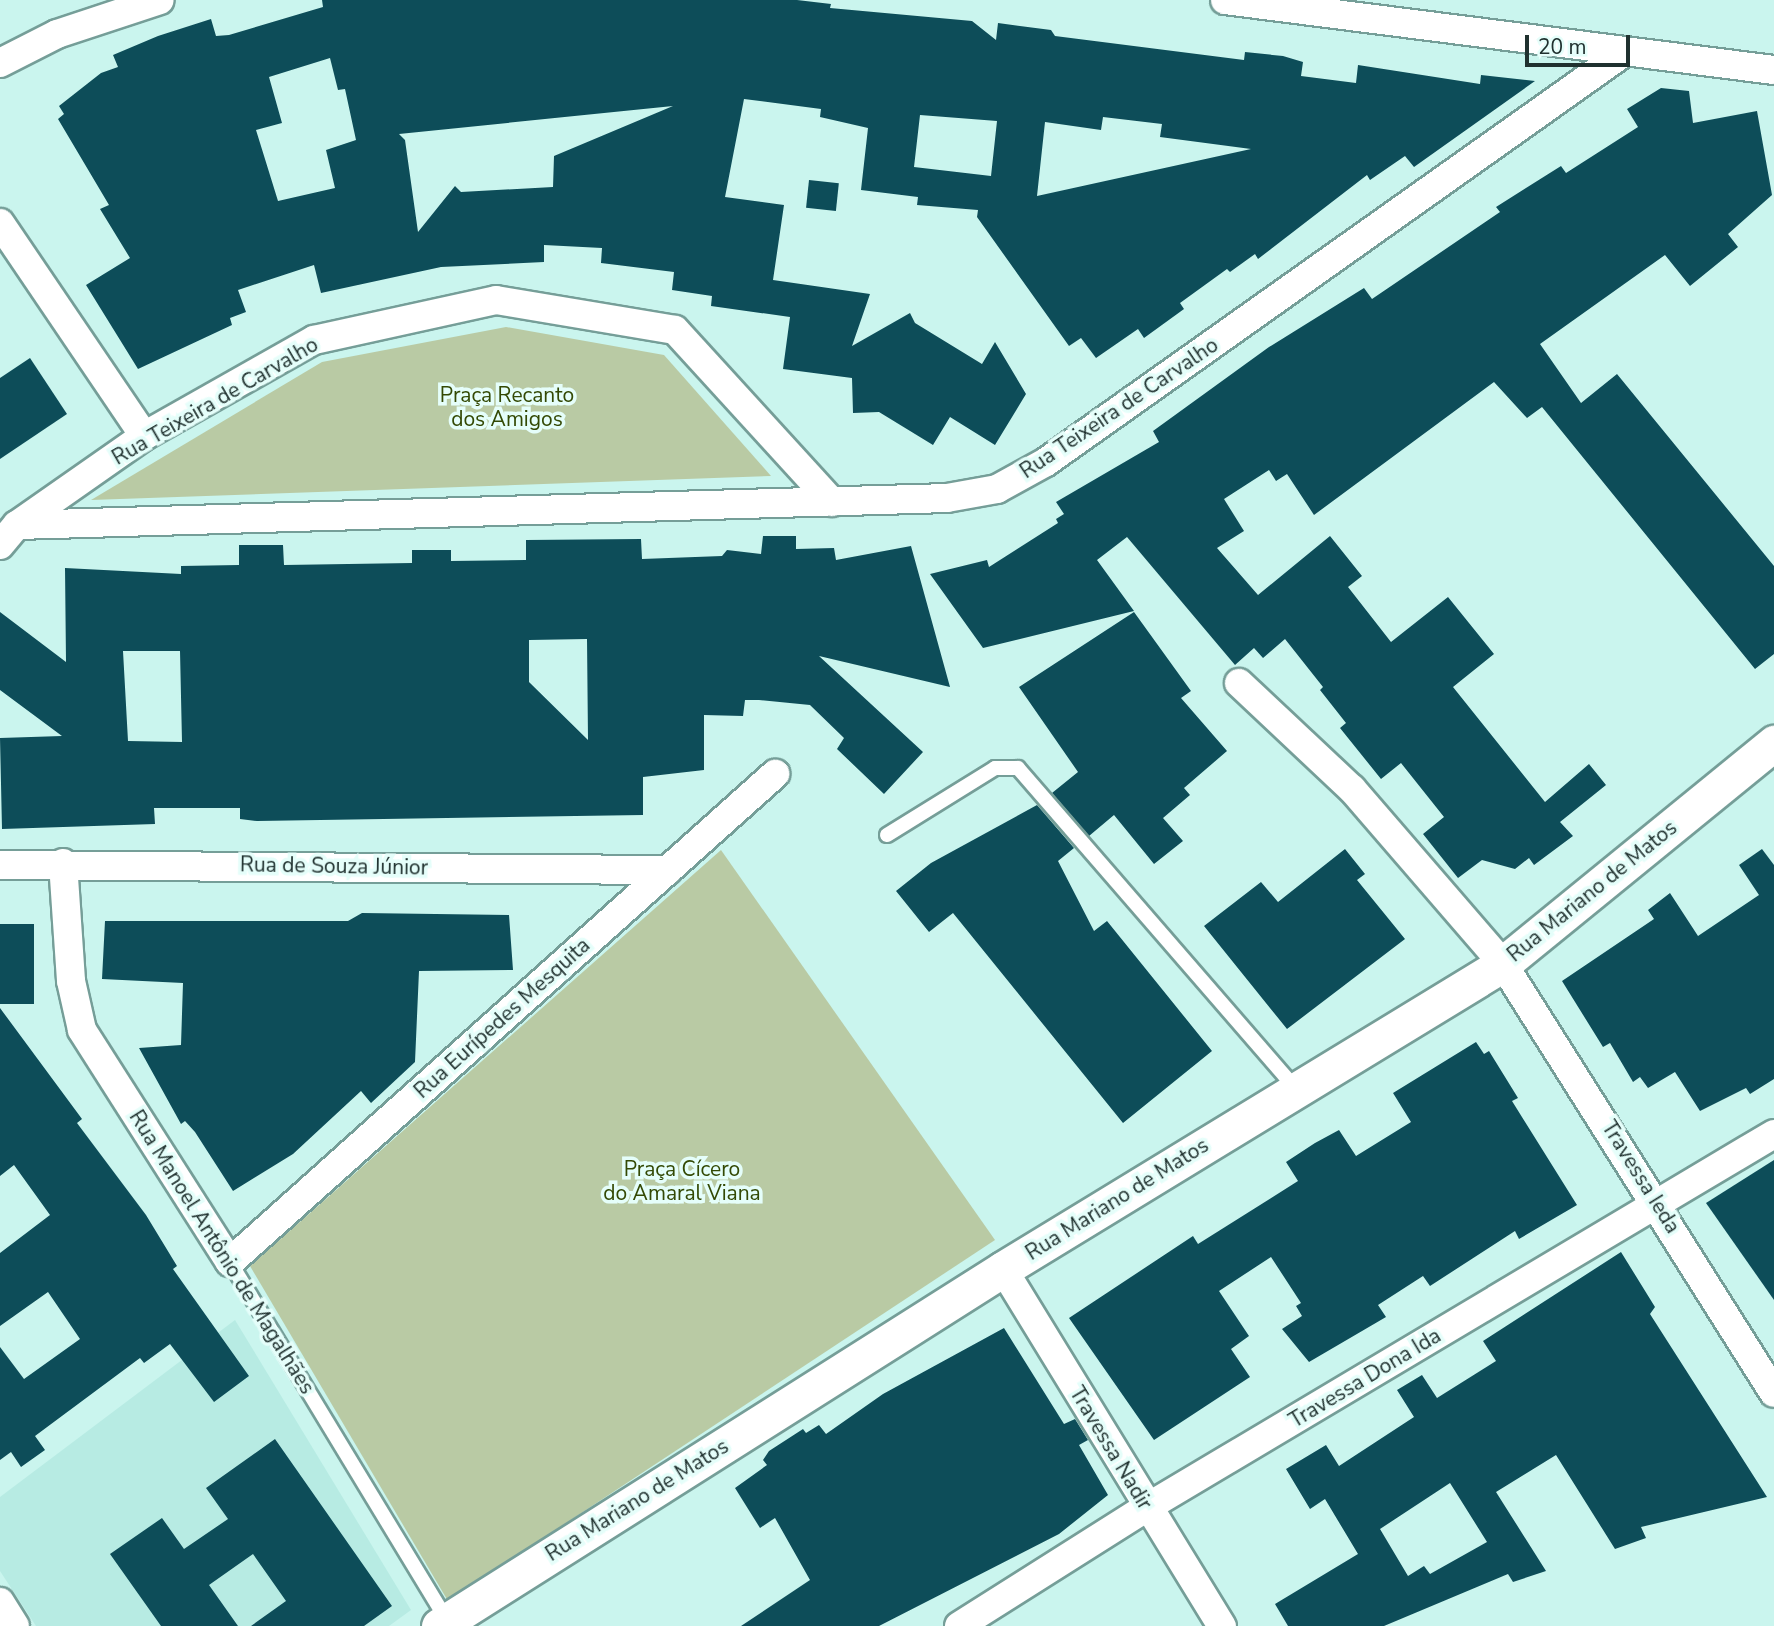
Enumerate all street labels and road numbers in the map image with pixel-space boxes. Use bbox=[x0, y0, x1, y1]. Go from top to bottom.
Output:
street label: Rua Teixeira de Carvalho bbox=[108, 332, 322, 470]
street label: Rua Teixeira de Carvalho bbox=[1015, 332, 1223, 484]
street label: Rua Mariano de Matos bbox=[1502, 815, 1682, 967]
street label: Rua de Souza Júnior bbox=[240, 852, 428, 880]
street label: Rua Eurípedes Mesquita bbox=[409, 932, 595, 1104]
street label: Rua Manoel Antônio de Magalhães bbox=[124, 1106, 320, 1398]
street label: Travessa Ieda bbox=[1596, 1116, 1686, 1238]
street label: Rua Mariano de Matos bbox=[1021, 1132, 1213, 1266]
street label: Travessa Dona Ida bbox=[1285, 1323, 1445, 1433]
street label: Travessa Nadir bbox=[1064, 1382, 1158, 1514]
street label: Rua Mariano de Matos bbox=[541, 1433, 733, 1567]

